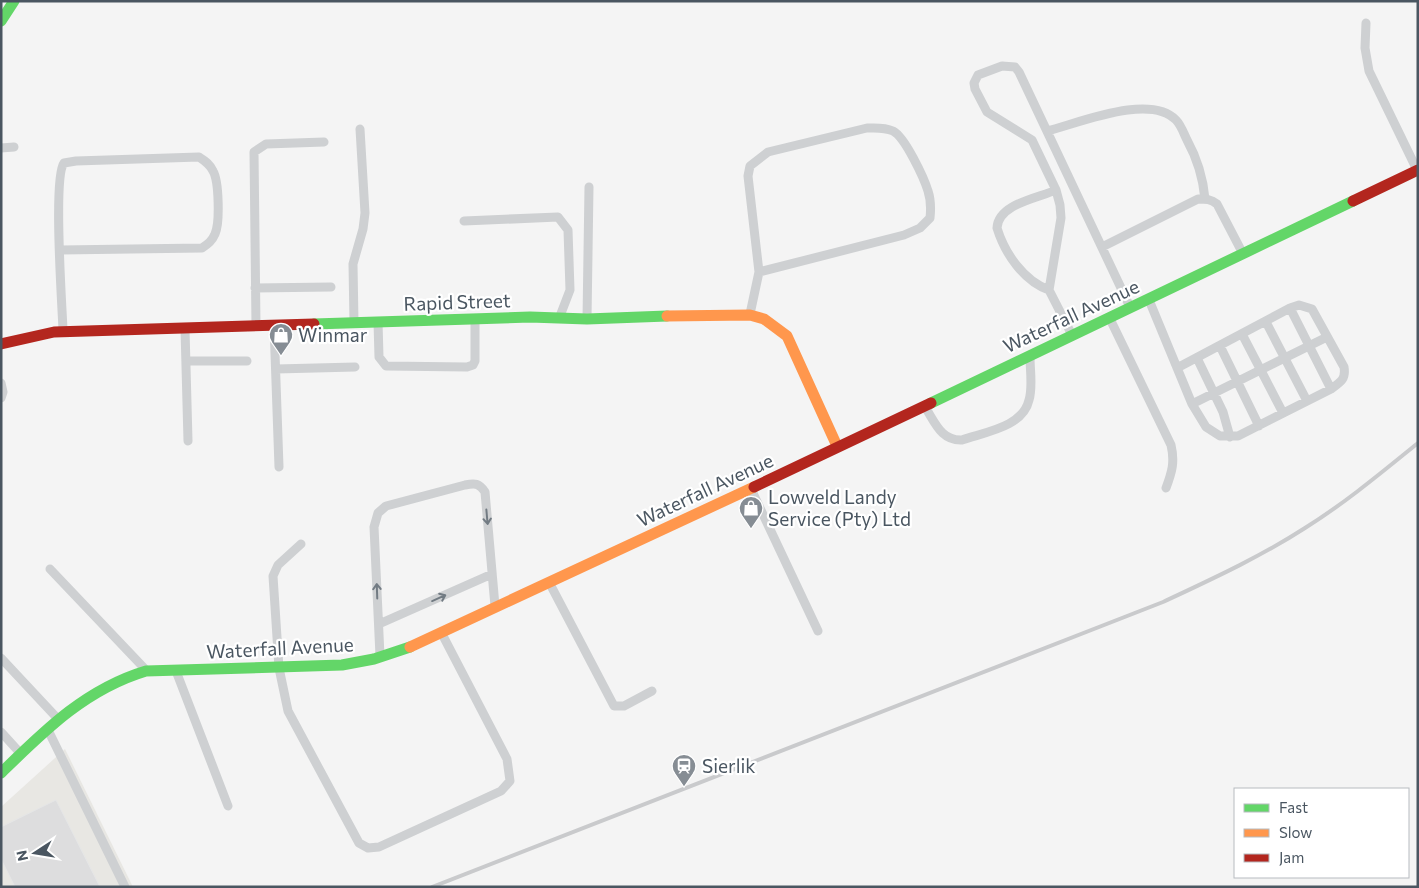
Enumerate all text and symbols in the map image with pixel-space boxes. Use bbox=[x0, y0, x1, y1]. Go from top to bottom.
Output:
street label: Waterfall Avenue bbox=[999, 274, 1142, 357]
street label: Rapid Street bbox=[403, 288, 511, 315]
shop icon: Winmar bbox=[268, 322, 294, 356]
place label: Winmar bbox=[298, 323, 368, 346]
street label: Waterfall Avenue bbox=[633, 448, 776, 531]
place label: Lowveld Landy Service (Pty) Ltd bbox=[768, 485, 911, 530]
shop icon: Lowveld Landy Service (Pty) Ltd bbox=[738, 495, 764, 529]
one-way arrow bbox=[482, 509, 492, 525]
one-way arrow bbox=[373, 583, 382, 599]
one-way arrow bbox=[431, 592, 446, 602]
street label: Waterfall Avenue bbox=[206, 632, 354, 663]
station icon: Sierlik bbox=[671, 753, 697, 787]
place label: Sierlik bbox=[702, 754, 756, 777]
legend bbox=[1234, 788, 1409, 878]
text: Fast bbox=[1279, 798, 1308, 816]
text: Slow bbox=[1279, 823, 1312, 841]
north arrow bbox=[10, 828, 60, 878]
text: Jam bbox=[1279, 848, 1304, 866]
text: N bbox=[12, 849, 31, 863]

